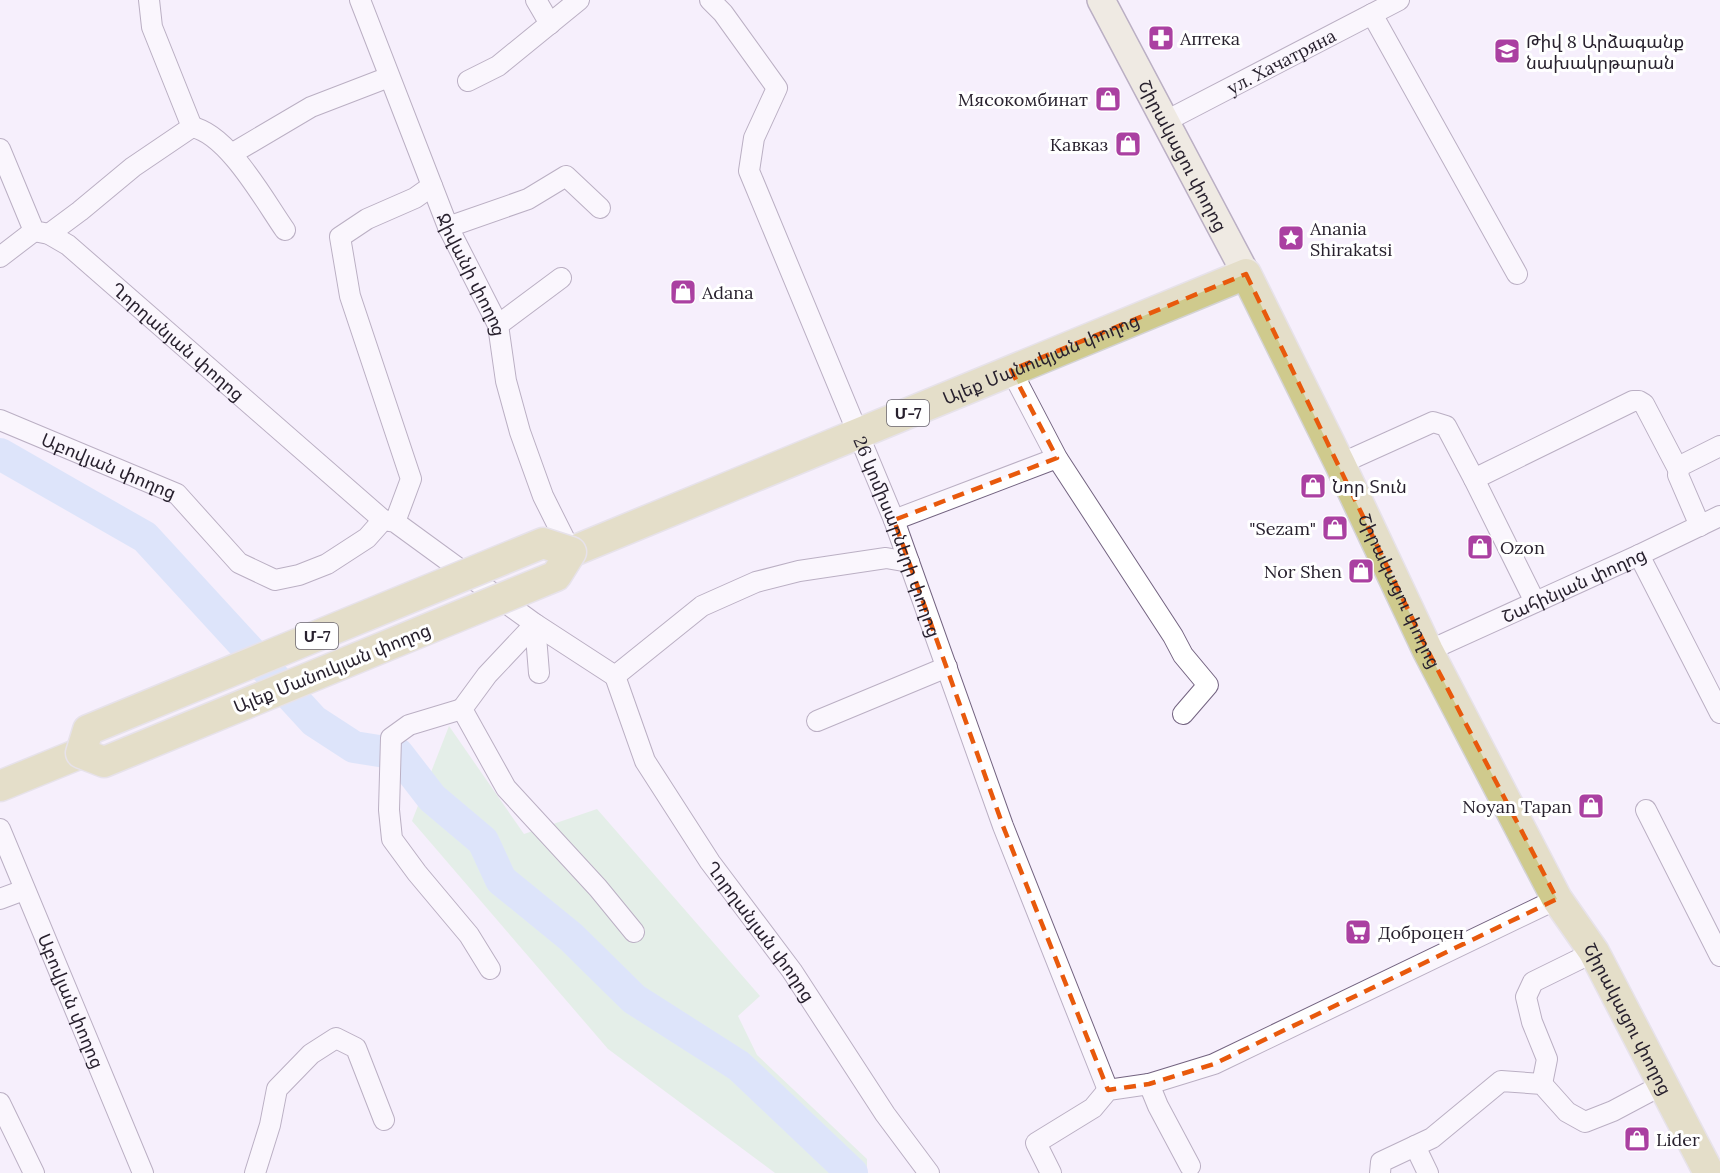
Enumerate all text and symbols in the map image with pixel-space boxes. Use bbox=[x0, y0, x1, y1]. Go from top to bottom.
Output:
pharmacy icon: Аптека bbox=[1146, 23, 1176, 53]
street label: ул. Хачатряна bbox=[1223, 23, 1340, 99]
place label: Аптека bbox=[1179, 27, 1240, 50]
place label: Թիվ 8 Արձագանք նախակրթարան bbox=[1526, 30, 1684, 74]
school or university icon: Թիվ 8 Արձագանք նախակրթարան bbox=[1492, 36, 1522, 66]
street label: Շիրակացու փողոց bbox=[1134, 76, 1233, 235]
shop icon: Мясокомбинат bbox=[1093, 84, 1123, 114]
place label: Мясокомбинат bbox=[958, 88, 1088, 111]
shop icon: Кавказ bbox=[1113, 129, 1143, 159]
place label: Кавказ bbox=[1050, 133, 1108, 156]
street label: Ջիվանի փողոց bbox=[432, 210, 511, 338]
place label: Anania Shirakatsi bbox=[1309, 217, 1392, 261]
place icon: Anania Shirakatsi bbox=[1276, 223, 1306, 253]
street label: Ղորղանյան փողոց bbox=[106, 277, 249, 405]
shop icon: Adana bbox=[668, 277, 698, 307]
place label: Adana bbox=[701, 281, 754, 304]
street label: Ալեք Մանուկյան փողոց bbox=[939, 308, 1142, 409]
road number: Մ-7 bbox=[887, 400, 929, 426]
street label: Աբովյան փողոց bbox=[38, 427, 180, 504]
street label: 26 կոմիսարների փողոց bbox=[849, 433, 946, 640]
shop icon: Նոր Տուն bbox=[1298, 471, 1328, 501]
place label: Նոր Տուն bbox=[1332, 475, 1407, 498]
street label: Շիրակացու փողոց bbox=[1353, 510, 1446, 672]
shop icon: "Sezam" bbox=[1320, 513, 1350, 543]
place label: "Sezam" bbox=[1249, 517, 1316, 540]
shop icon: Ozon bbox=[1465, 532, 1495, 562]
place label: Ozon bbox=[1500, 536, 1545, 559]
street label: Շահինյան փողոց bbox=[1498, 542, 1650, 628]
shop icon: Nor Shen bbox=[1346, 556, 1376, 586]
place label: Nor Shen bbox=[1264, 560, 1342, 583]
street label: Ալեք Մանուկյան փողոց bbox=[230, 618, 434, 718]
road number: Մ-7 bbox=[296, 623, 338, 649]
shop icon: Noyan Tapan bbox=[1576, 791, 1606, 821]
place label: Noyan Tapan bbox=[1462, 795, 1572, 818]
street label: Ղորղանյան փողոց bbox=[701, 856, 820, 1006]
supermarket icon: Доброцен bbox=[1343, 917, 1373, 947]
place label: Доброцен bbox=[1378, 921, 1464, 944]
street label: Աբովյան փողոց bbox=[33, 930, 110, 1072]
street label: Շիրակացու փողոց bbox=[1579, 938, 1678, 1099]
shop icon: Lider bbox=[1622, 1124, 1652, 1154]
place label: Lider bbox=[1656, 1128, 1700, 1151]

